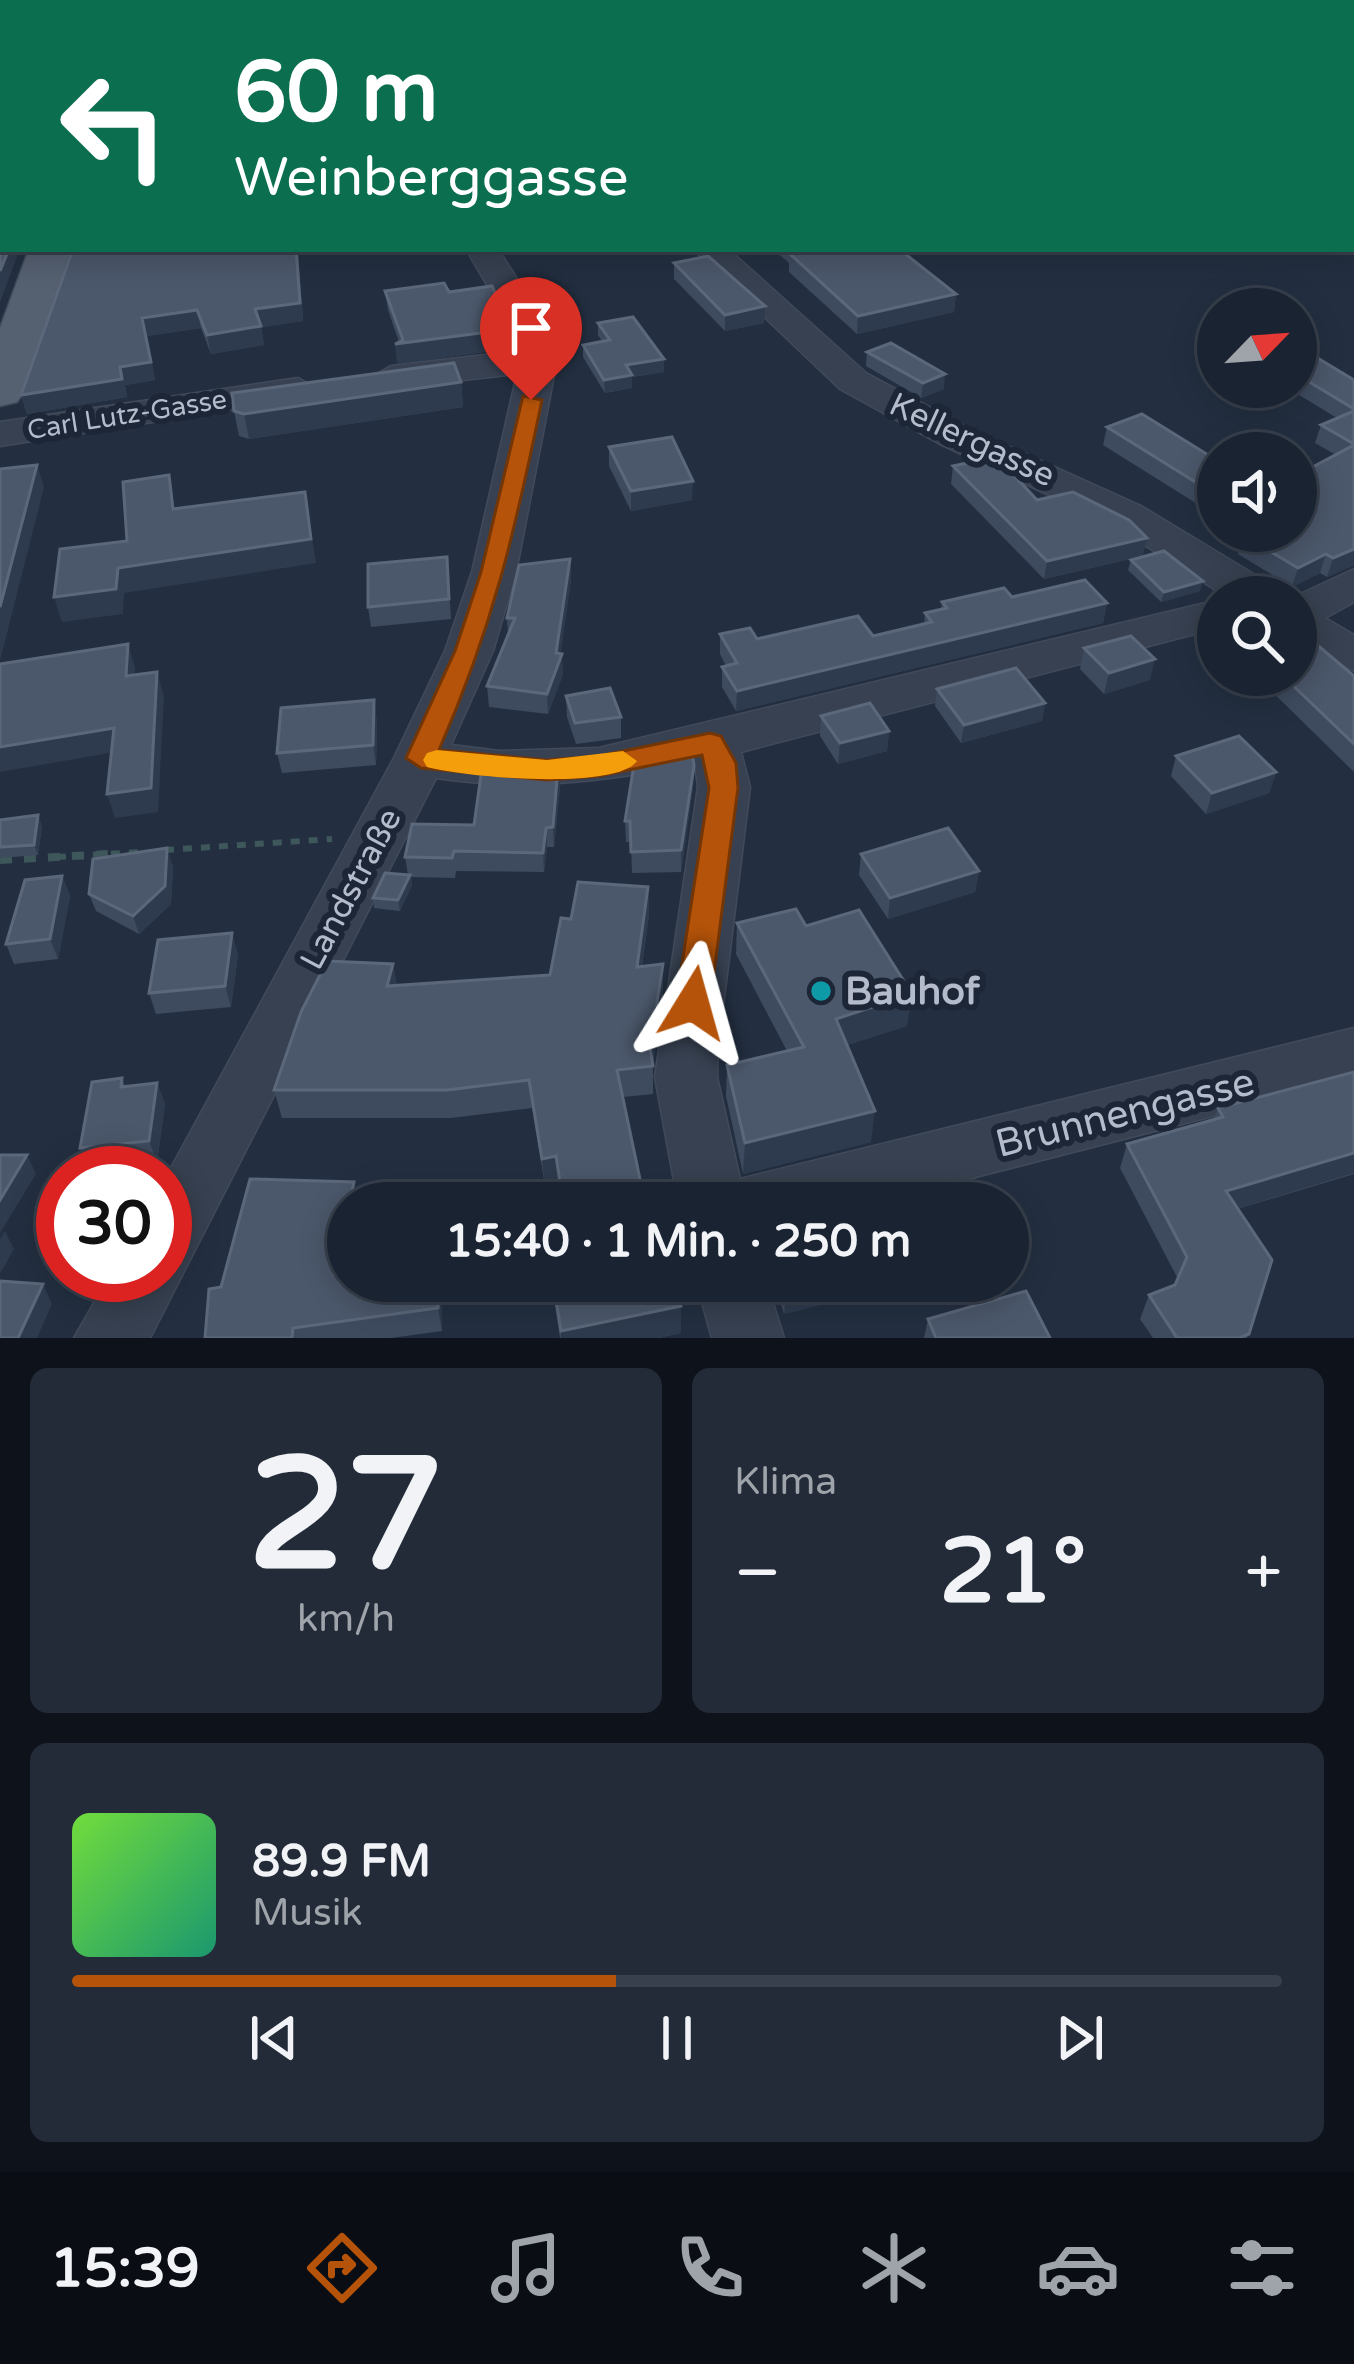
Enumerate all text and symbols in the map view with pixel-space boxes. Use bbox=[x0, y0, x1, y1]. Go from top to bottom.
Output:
text: 60 m bbox=[234, 43, 438, 144]
icon: left bbox=[36, 48, 192, 204]
text: Weinberggasse bbox=[234, 145, 628, 210]
pin bbox=[480, 277, 582, 400]
north arrow bbox=[1197, 288, 1317, 408]
map controls bbox=[1197, 288, 1317, 696]
icon: arrive bbox=[498, 295, 564, 361]
street label: Carl Lutz-Gasse bbox=[25, 383, 229, 447]
street label: Kellergasse bbox=[883, 385, 1061, 495]
button: sound bbox=[1197, 432, 1317, 552]
button: search bbox=[1197, 576, 1317, 696]
street label: Landstraße bbox=[292, 802, 410, 976]
position arrow bbox=[630, 940, 756, 1066]
place label: Bauhof bbox=[845, 968, 981, 1015]
marker: Bauhof bbox=[808, 978, 834, 1004]
street label: Brunnengasse bbox=[991, 1058, 1259, 1168]
speed limit sign: 30 bbox=[36, 1146, 192, 1302]
text: 15:40 · 1 Min. · 250 m bbox=[445, 1215, 911, 1269]
text: 27 bbox=[248, 1423, 444, 1611]
text: Klima bbox=[734, 1458, 837, 1505]
text: 21° bbox=[939, 1518, 1086, 1627]
text: − bbox=[734, 1533, 781, 1613]
text: + bbox=[1245, 1533, 1282, 1613]
text: km/h bbox=[297, 1595, 395, 1642]
text: 89.9 FM bbox=[252, 1835, 431, 1889]
text: Musik bbox=[252, 1889, 363, 1936]
icon: previous bbox=[241, 2005, 307, 2071]
icon: pause bbox=[644, 2005, 710, 2071]
icon: next bbox=[1047, 2005, 1113, 2071]
icon: directions bbox=[300, 2226, 384, 2310]
icon: music bbox=[484, 2226, 568, 2310]
icon: phone bbox=[668, 2226, 752, 2310]
icon: climate bbox=[852, 2226, 936, 2310]
icon: car bbox=[1036, 2226, 1120, 2310]
icon: filters bbox=[1220, 2226, 1304, 2310]
text: 15:39 bbox=[50, 2236, 200, 2301]

